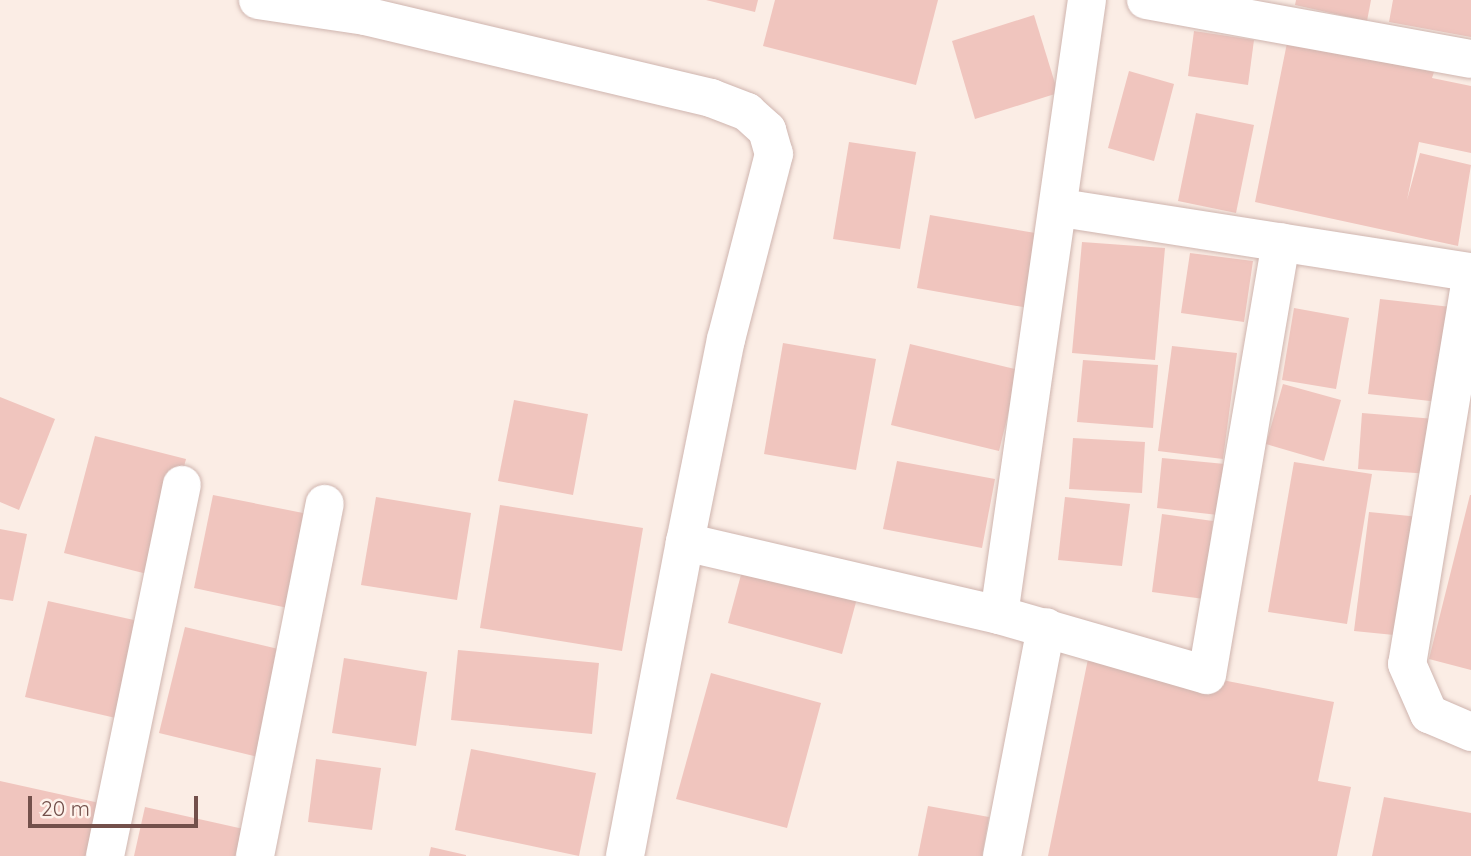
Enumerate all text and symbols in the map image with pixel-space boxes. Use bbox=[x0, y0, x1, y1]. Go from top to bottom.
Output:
scale bar bbox=[32, 782, 201, 826]
text: 20 m bbox=[41, 795, 90, 821]

